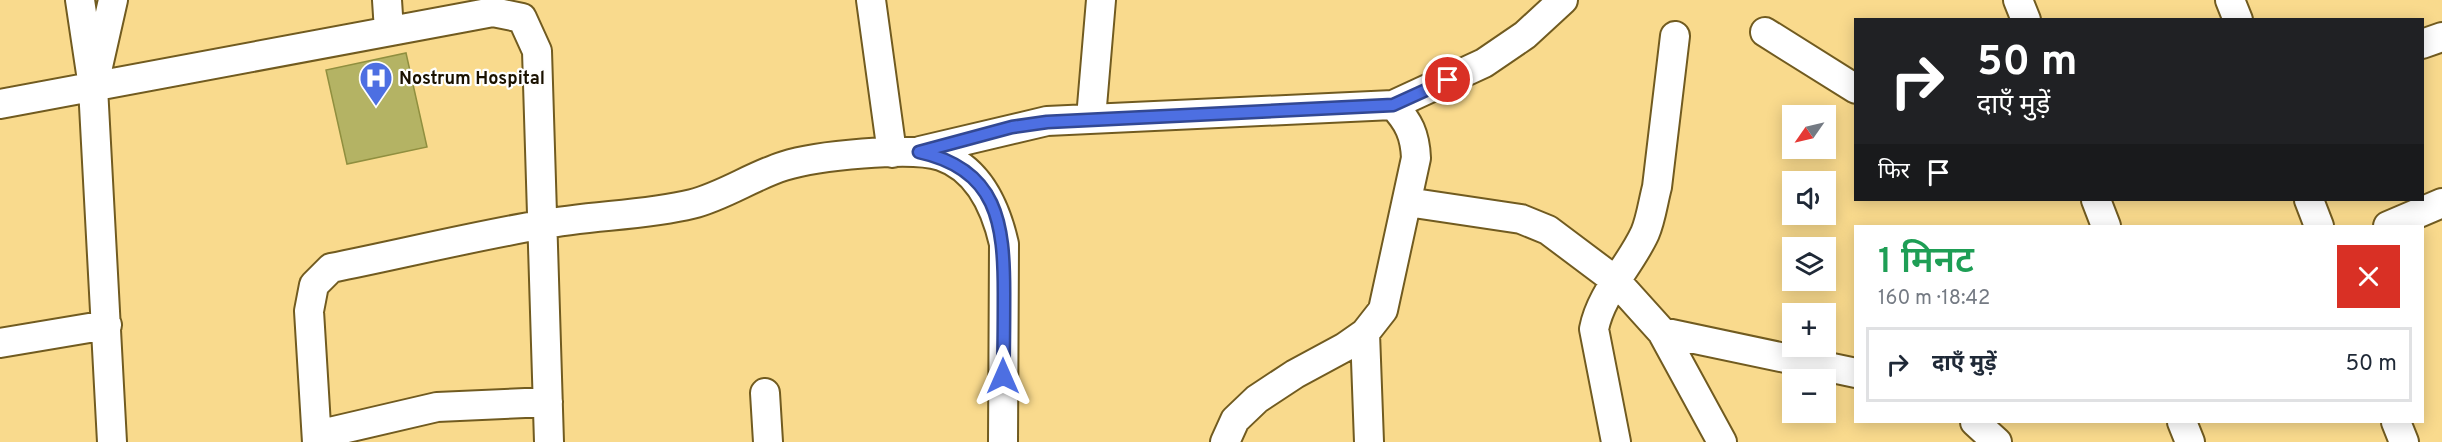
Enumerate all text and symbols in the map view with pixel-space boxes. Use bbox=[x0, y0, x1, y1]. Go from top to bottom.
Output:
text: 50 m bbox=[1977, 37, 2078, 90]
icon: right bbox=[1878, 42, 1956, 120]
pin bbox=[1422, 54, 1473, 105]
hospital icon: Nostrum Hospital bbox=[358, 60, 394, 107]
icon: arrive bbox=[1431, 63, 1464, 96]
place label: Nostrum Hospital bbox=[399, 68, 545, 91]
text: दाएँ मुड़ें bbox=[1977, 89, 2050, 123]
north arrow bbox=[1782, 105, 1836, 159]
map controls bbox=[1782, 105, 1836, 423]
icon: arrive bbox=[1922, 156, 1955, 189]
text: फिर bbox=[1878, 159, 1910, 186]
button: sound bbox=[1782, 171, 1836, 225]
button: layers bbox=[1782, 237, 1836, 291]
text: 1 मिनट bbox=[1878, 240, 1974, 286]
button: close bbox=[2337, 245, 2400, 308]
text: 160 m · 18:42 bbox=[1878, 286, 1990, 312]
button: + bbox=[1782, 303, 1836, 357]
position arrow bbox=[971, 344, 1035, 408]
icon: right bbox=[1881, 348, 1914, 381]
text: दाएँ मुड़ें bbox=[1932, 351, 1997, 378]
text: 50 m bbox=[2345, 351, 2397, 378]
button: − bbox=[1782, 369, 1836, 423]

